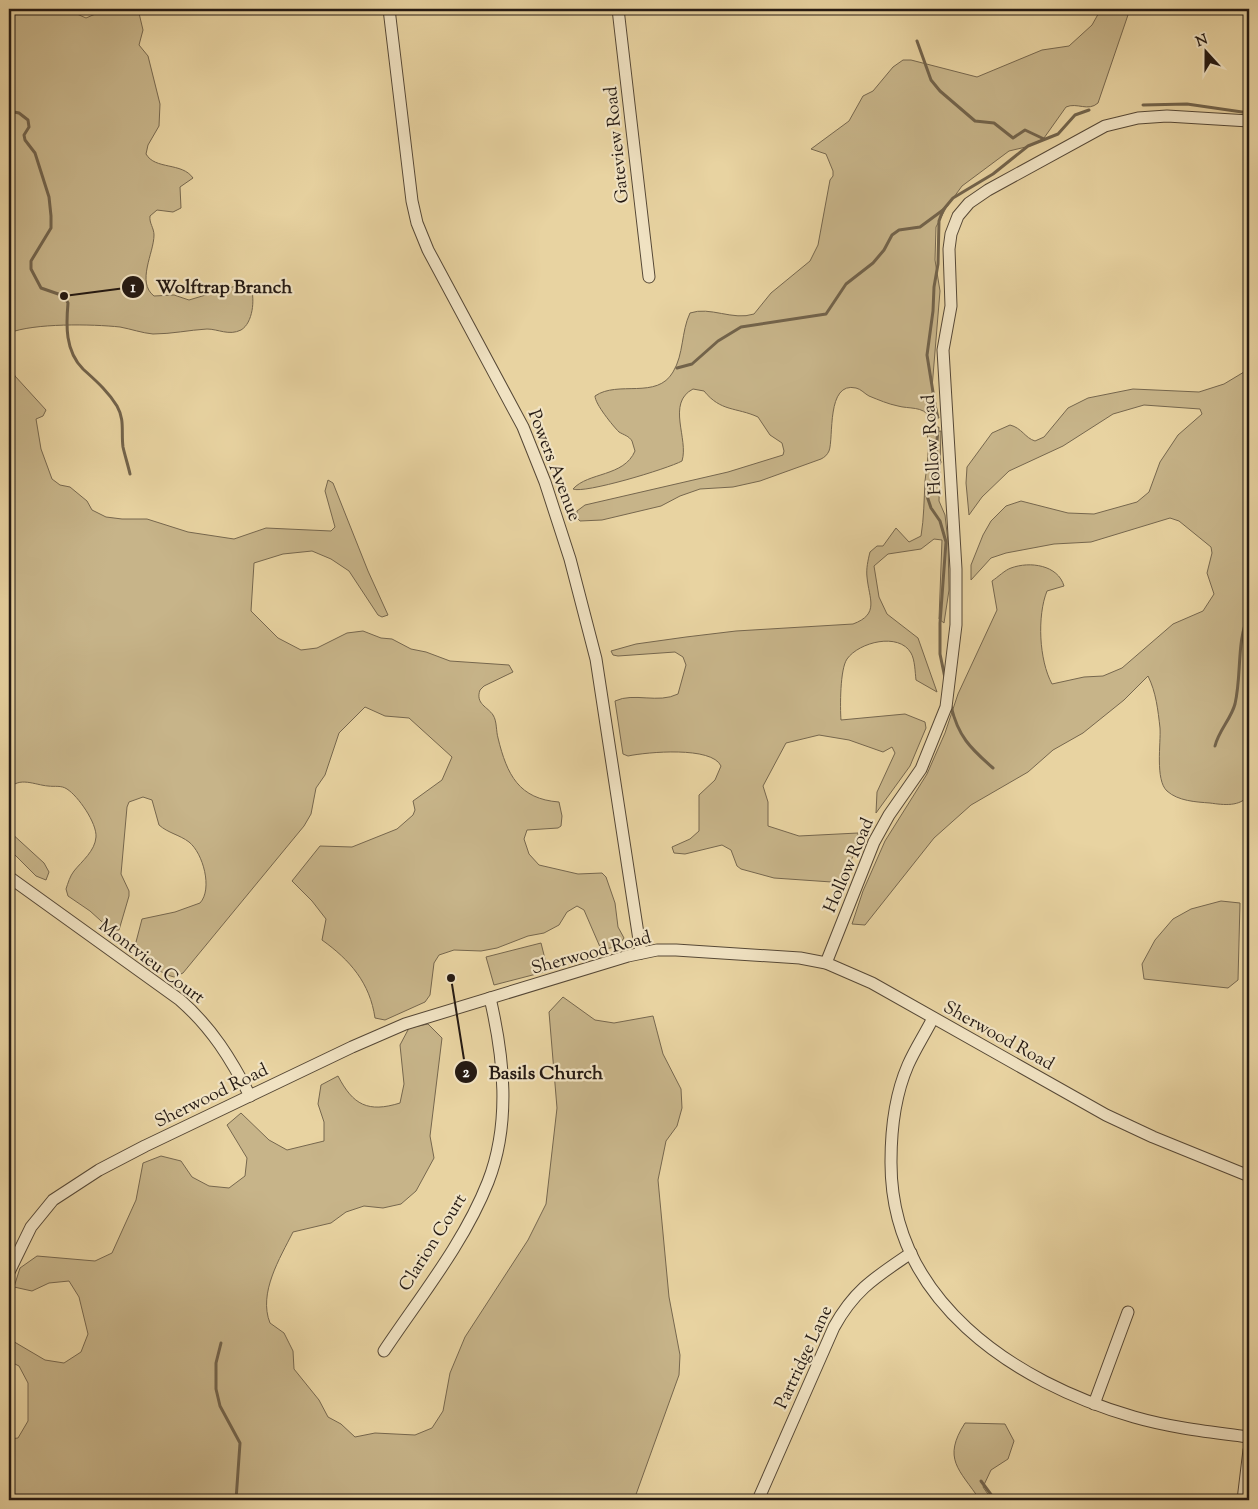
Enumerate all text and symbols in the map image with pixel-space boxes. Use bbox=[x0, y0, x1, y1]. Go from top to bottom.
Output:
north arrow bbox=[1180, 28, 1230, 78]
text: N bbox=[1193, 30, 1211, 53]
street label: Gateview Road bbox=[599, 85, 637, 205]
callout: Wolftrap Branch bbox=[121, 270, 303, 304]
text: Wolftrap Branch bbox=[156, 275, 293, 302]
text: 1 bbox=[130, 278, 136, 299]
street label: Hollow Road bbox=[917, 394, 949, 496]
street label: Powers Avenue bbox=[520, 406, 586, 525]
street label: Hollow Road bbox=[818, 814, 882, 917]
street label: Montvieu Court bbox=[92, 914, 209, 1011]
street label: Sherwood Road bbox=[529, 925, 654, 982]
street label: Sherwood Road bbox=[938, 995, 1058, 1078]
callout: Basils Church bbox=[454, 1055, 613, 1089]
street label: Sherwood Road bbox=[151, 1058, 273, 1136]
text: Basils Church bbox=[489, 1061, 604, 1088]
text: 2 bbox=[462, 1063, 470, 1084]
street label: Clarion Court bbox=[393, 1189, 474, 1297]
street label: Partridge Lane bbox=[769, 1302, 840, 1414]

